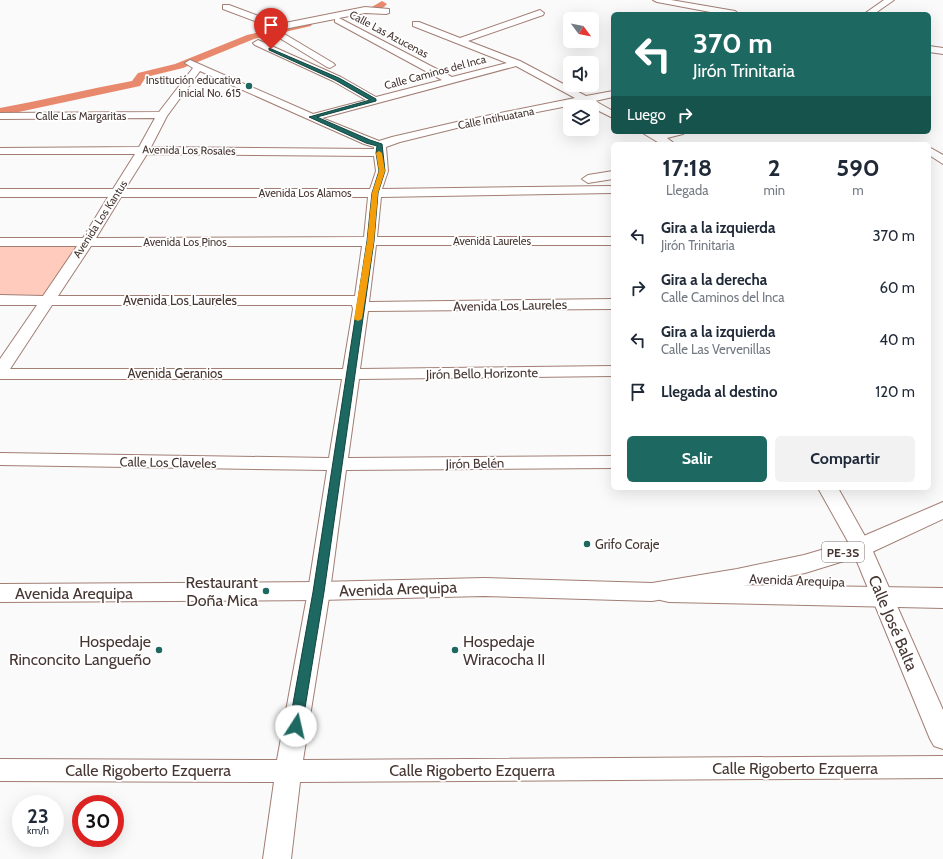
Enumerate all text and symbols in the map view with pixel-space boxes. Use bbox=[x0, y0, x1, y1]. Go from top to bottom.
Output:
street label: Calle Las Azucenas bbox=[347, 7, 431, 61]
pin bbox=[254, 8, 288, 49]
north arrow bbox=[563, 12, 599, 48]
map controls bbox=[563, 12, 599, 136]
icon: arrive bbox=[260, 14, 282, 36]
text: 370 m bbox=[693, 26, 773, 60]
icon: left bbox=[627, 28, 679, 80]
street label: Calle Caminos del Inca bbox=[383, 52, 488, 92]
button: sound bbox=[563, 56, 599, 92]
text: Jirón Trinitaria bbox=[693, 60, 795, 82]
place label: Institución educativa inicial No. 615 bbox=[146, 73, 242, 100]
marker: Institución educativa inicial No. 615 bbox=[244, 81, 254, 91]
button: layers bbox=[563, 100, 599, 136]
street label: Calle Intihuatana bbox=[457, 104, 536, 132]
icon: right bbox=[674, 104, 696, 126]
text: Luego bbox=[627, 106, 666, 124]
street label: Calle Las Margaritas bbox=[36, 109, 127, 123]
street label: Avenida Los Rosales bbox=[142, 142, 236, 158]
text: 17:18 bbox=[662, 153, 712, 182]
text: 2 bbox=[768, 153, 781, 182]
text: 590 bbox=[836, 153, 880, 182]
street label: Avenida Los Kantus bbox=[70, 177, 131, 260]
text: Llegada bbox=[666, 182, 708, 198]
text: min bbox=[764, 182, 785, 198]
text: m bbox=[852, 182, 864, 198]
street label: Avenida Los Alamos bbox=[259, 186, 352, 200]
text: Gira a la izquierda bbox=[661, 219, 775, 237]
icon: left bbox=[627, 225, 649, 247]
text: 370 m bbox=[872, 227, 915, 245]
street label: Avenida Laureles bbox=[453, 234, 531, 248]
street label: Avenida Los Pinos bbox=[143, 235, 227, 249]
text: Jirón Trinitaria bbox=[661, 237, 735, 253]
text: Gira a la derecha bbox=[661, 271, 767, 289]
icon: right bbox=[627, 277, 649, 299]
text: 60 m bbox=[879, 279, 915, 297]
text: Calle Caminos del Inca bbox=[661, 289, 785, 305]
street label: Avenida Los Laureles bbox=[123, 292, 238, 308]
street label: Avenida Los Laureles bbox=[453, 296, 568, 314]
text: Gira a la izquierda bbox=[661, 323, 775, 341]
icon: left bbox=[627, 329, 649, 351]
text: 40 m bbox=[879, 331, 915, 349]
text: Calle Las Vervenillas bbox=[661, 341, 771, 357]
street label: Jirón Bello Horizonte bbox=[425, 364, 539, 382]
street label: Avenida Geranios bbox=[127, 365, 223, 381]
icon: arrive bbox=[627, 381, 649, 403]
text: Llegada al destino bbox=[661, 383, 777, 401]
text: 120 m bbox=[875, 383, 915, 401]
button: Salir bbox=[627, 436, 767, 482]
button: Compartir bbox=[775, 436, 915, 482]
street label: Calle Los Claveles bbox=[119, 453, 217, 471]
street label: Jirón Belén bbox=[445, 454, 504, 472]
place label: Grifo Coraje bbox=[595, 536, 660, 553]
marker: Grifo Coraje bbox=[582, 539, 592, 549]
road number: PE-3S bbox=[822, 542, 864, 562]
street label: Avenida Arequipa bbox=[749, 570, 846, 590]
street label: Calle José Balta bbox=[864, 572, 922, 674]
place label: Restaurant Doña Mica bbox=[186, 573, 259, 610]
street label: Avenida Arequipa bbox=[339, 577, 458, 601]
street label: Avenida Arequipa bbox=[15, 584, 133, 603]
marker: Restaurant Doña Mica bbox=[261, 586, 271, 596]
place label: Hospedaje Rinconcito Langueño bbox=[9, 632, 151, 669]
place label: Hospedaje Wiracocha II bbox=[463, 632, 545, 669]
marker: Hospedaje Rinconcito Langueño bbox=[154, 645, 164, 655]
marker: Hospedaje Wiracocha II bbox=[450, 645, 460, 655]
position arrow bbox=[275, 705, 317, 747]
street label: Calle Rigoberto Ezquerra bbox=[712, 759, 878, 778]
street label: Calle Rigoberto Ezquerra bbox=[65, 761, 231, 780]
street label: Calle Rigoberto Ezquerra bbox=[389, 761, 555, 780]
speed limit sign: 30 bbox=[72, 795, 124, 847]
text: 23 bbox=[27, 804, 49, 828]
text: km/h bbox=[27, 824, 49, 837]

